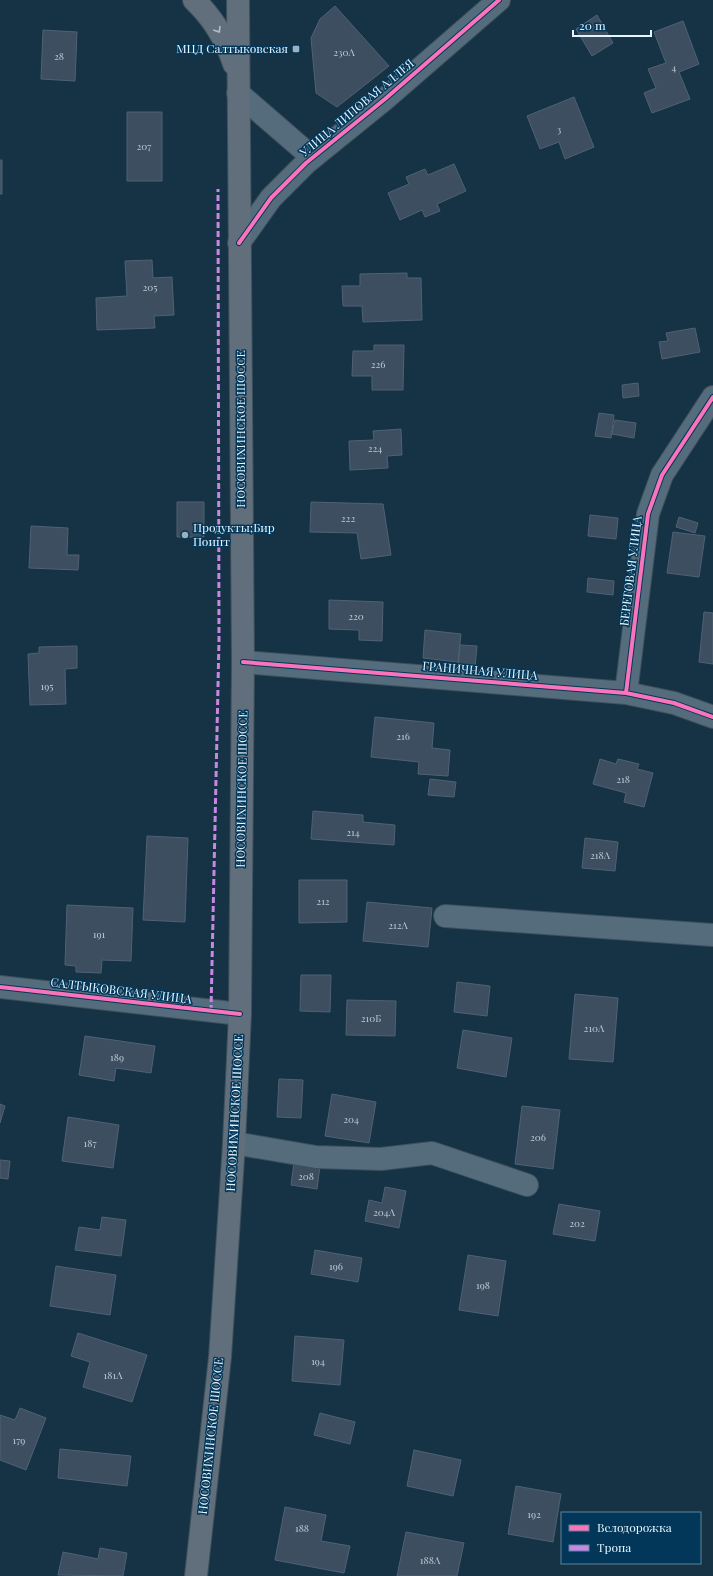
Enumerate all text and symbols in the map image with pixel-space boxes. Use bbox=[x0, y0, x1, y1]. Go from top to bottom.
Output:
scale bar bbox=[573, 12, 651, 38]
text: 20 m bbox=[579, 17, 606, 33]
one-way arrow bbox=[213, 26, 221, 33]
place label: МЦД Салтыковская bbox=[176, 40, 289, 56]
marker: МЦД Салтыковская bbox=[291, 44, 301, 54]
house number: 230А bbox=[333, 45, 355, 59]
house number: 28 bbox=[54, 49, 64, 63]
street label: УЛИЦА ЛИПОВАЯ АЛЛЕЯ bbox=[295, 55, 417, 160]
house number: 4 bbox=[672, 60, 677, 74]
house number: 3 bbox=[557, 122, 562, 136]
house number: 207 bbox=[137, 139, 151, 153]
house number: 205 bbox=[143, 280, 157, 294]
street label: НОСОВИХИНСКОЕ ШОССЕ bbox=[232, 350, 248, 508]
house number: 226 bbox=[371, 357, 385, 371]
house number: 224 bbox=[368, 441, 382, 455]
house number: 222 bbox=[341, 511, 355, 525]
street label: БЕРЕГОВАЯ УЛИЦА bbox=[615, 514, 645, 627]
place label: Продукты;Бир Поинт bbox=[193, 519, 275, 549]
marker: Продукты;Бир Поинт bbox=[180, 530, 190, 540]
house number: 220 bbox=[348, 609, 364, 623]
street label: ГРАНИЧНАЯ УЛИЦА bbox=[422, 657, 539, 683]
house number: 195 bbox=[41, 679, 53, 693]
street label: НОСОВИХИНСКОЕ ШОССЕ bbox=[232, 710, 250, 868]
house number: 216 bbox=[396, 729, 410, 743]
house number: 218 bbox=[616, 772, 630, 786]
house number: 214 bbox=[346, 825, 360, 839]
house number: 218А bbox=[590, 848, 611, 862]
house number: 212 bbox=[316, 894, 330, 908]
house number: 212А bbox=[388, 918, 408, 932]
house number: 191 bbox=[93, 927, 106, 941]
street label: САЛТЫКОВСКАЯ УЛИЦА bbox=[50, 973, 193, 1007]
house number: 210Б bbox=[361, 1011, 381, 1025]
house number: 210А bbox=[584, 1021, 605, 1035]
street label: НОСОВИХИНСКОЕ ШОССЕ bbox=[222, 1034, 246, 1192]
house number: 189 bbox=[110, 1050, 124, 1064]
house number: 204 bbox=[343, 1112, 359, 1126]
house number: 206 bbox=[530, 1130, 546, 1144]
house number: 187 bbox=[84, 1136, 96, 1150]
house number: 208 bbox=[298, 1169, 314, 1183]
house number: 204А bbox=[373, 1205, 396, 1219]
house number: 202 bbox=[569, 1216, 585, 1230]
house number: 196 bbox=[329, 1259, 343, 1273]
house number: 198 bbox=[476, 1278, 490, 1292]
house number: 194 bbox=[311, 1354, 325, 1368]
street label: НОСОВИХИНСКОЕ ШОССЕ bbox=[194, 1357, 226, 1515]
house number: 181А bbox=[104, 1368, 123, 1382]
house number: 179 bbox=[13, 1433, 25, 1447]
house number: 192 bbox=[527, 1507, 541, 1521]
legend bbox=[561, 1512, 701, 1564]
text: Велодорожка bbox=[597, 1519, 672, 1535]
house number: 188 bbox=[295, 1521, 309, 1535]
text: Тропа bbox=[597, 1539, 631, 1555]
house number: 188А bbox=[420, 1553, 441, 1567]

